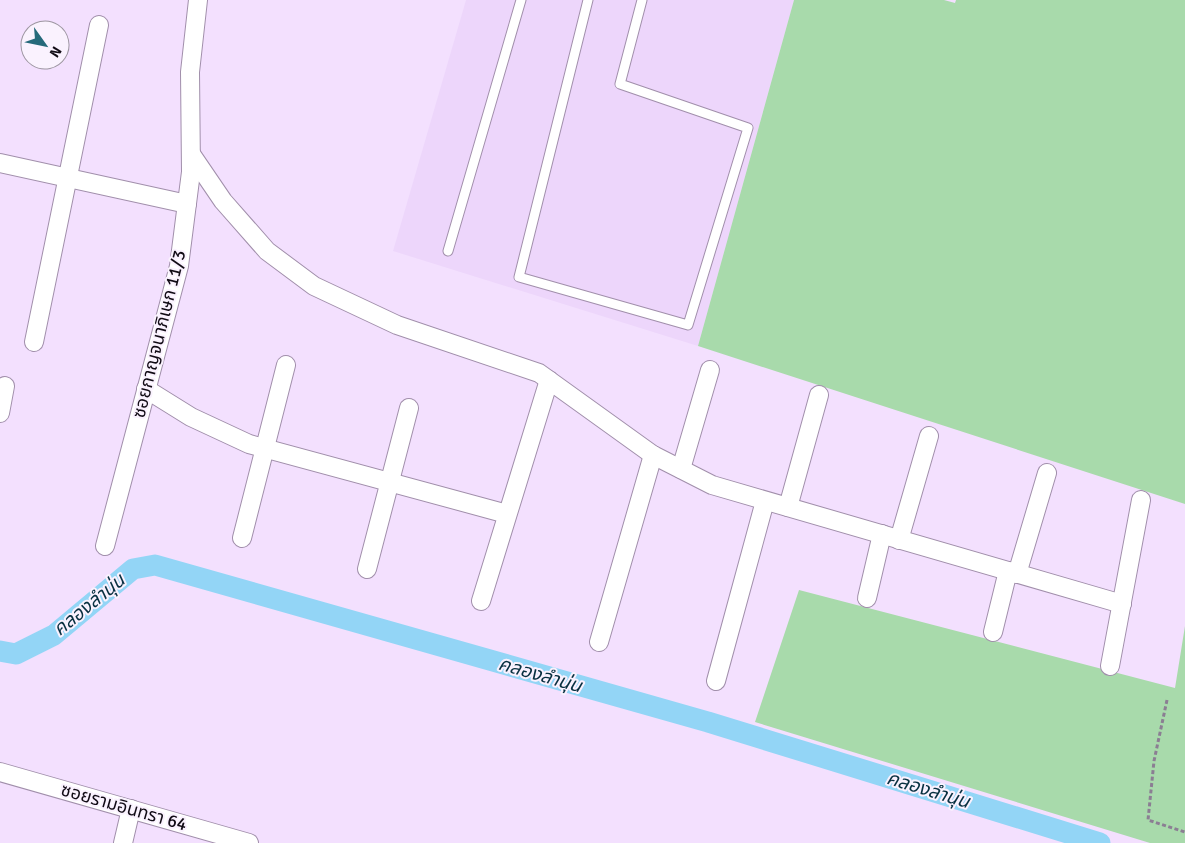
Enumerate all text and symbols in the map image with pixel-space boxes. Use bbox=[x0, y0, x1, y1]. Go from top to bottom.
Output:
north arrow bbox=[20, 20, 70, 70]
text: N bbox=[46, 43, 65, 61]
street label: ซอยกาญจนาภิเษก 11/3 bbox=[127, 248, 191, 420]
water label: คลองลำนุ่น bbox=[48, 568, 131, 641]
water label: คลองลำนุ่น bbox=[496, 652, 586, 699]
water label: คลองลำนุ่น bbox=[884, 766, 974, 814]
street label: ซอยรามอินทรา 64 bbox=[58, 779, 190, 836]

